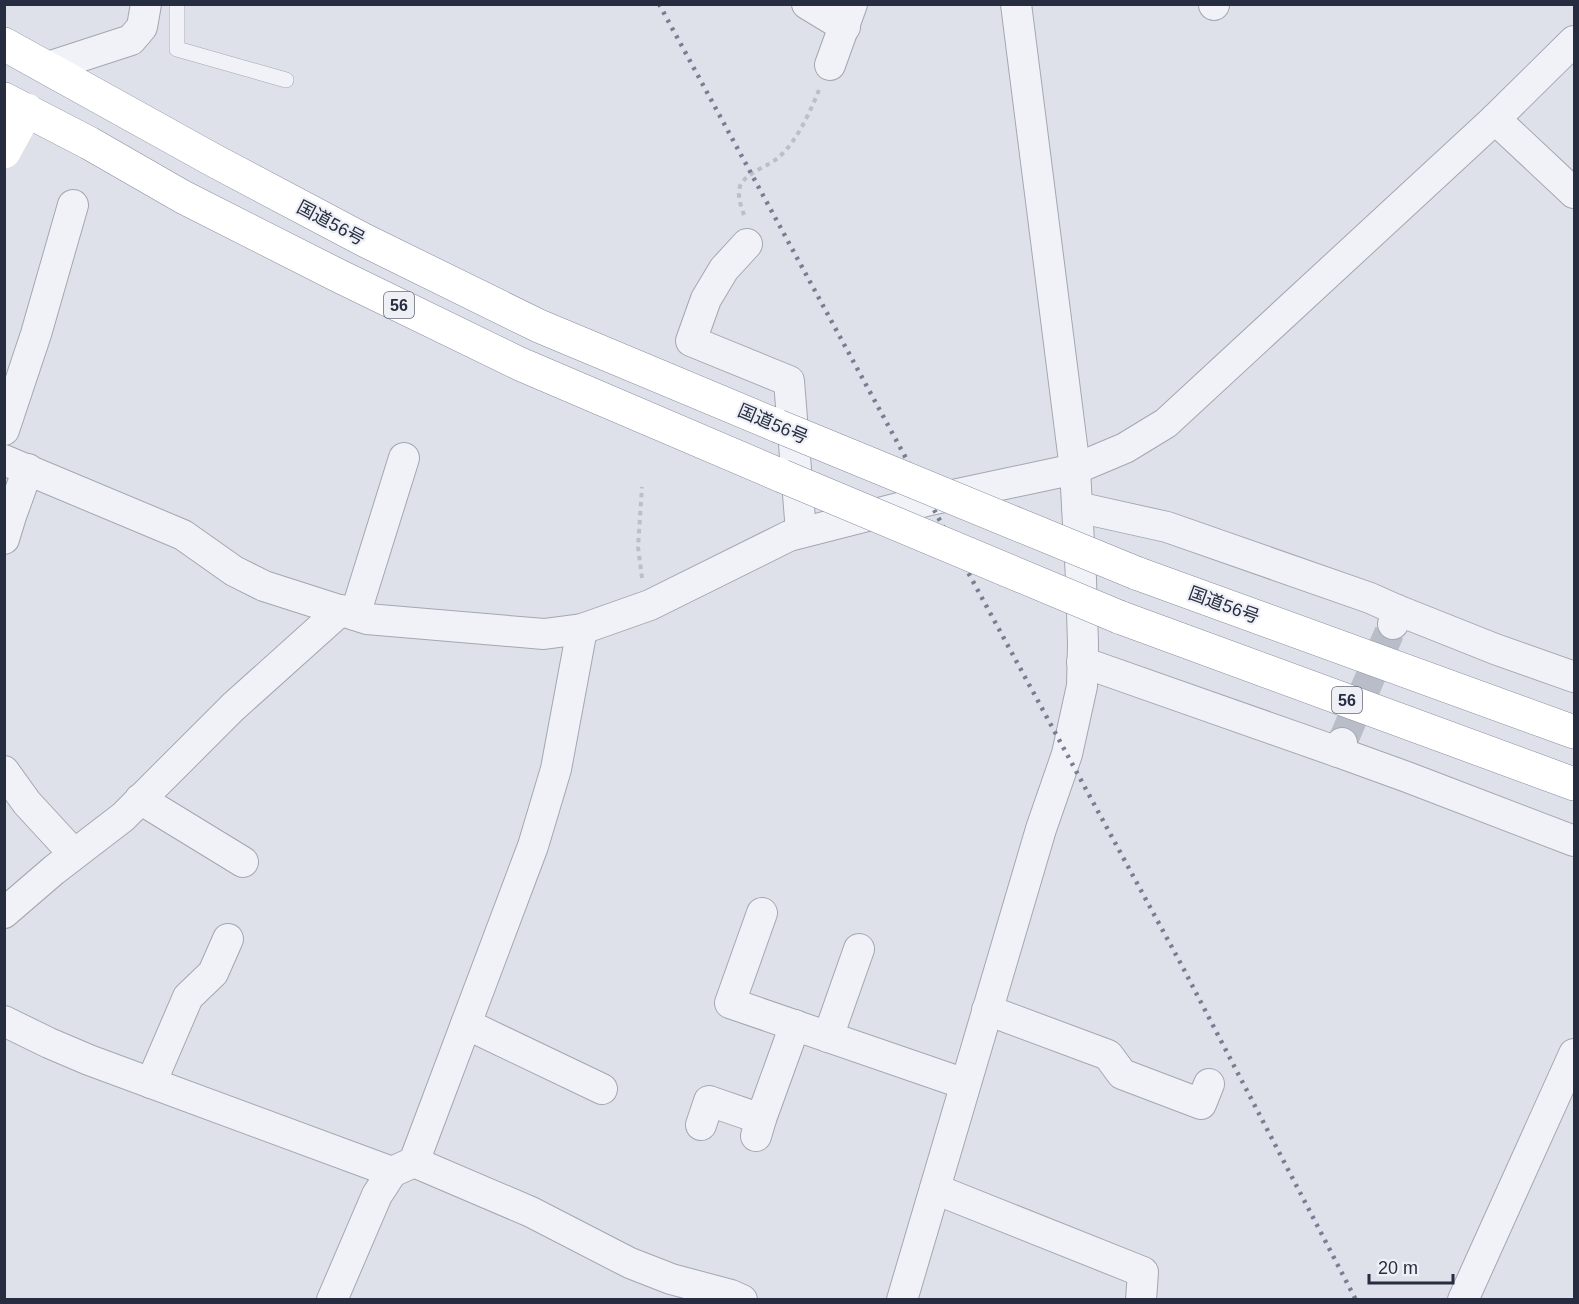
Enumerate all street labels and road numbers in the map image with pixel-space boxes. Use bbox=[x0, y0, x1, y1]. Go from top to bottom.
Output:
street label: 国道56号 bbox=[294, 197, 368, 249]
road number: 56 bbox=[384, 292, 414, 318]
street label: 国道56号 bbox=[735, 400, 811, 448]
street label: 国道56号 bbox=[1186, 583, 1262, 627]
road number: 56 bbox=[1332, 687, 1362, 713]

